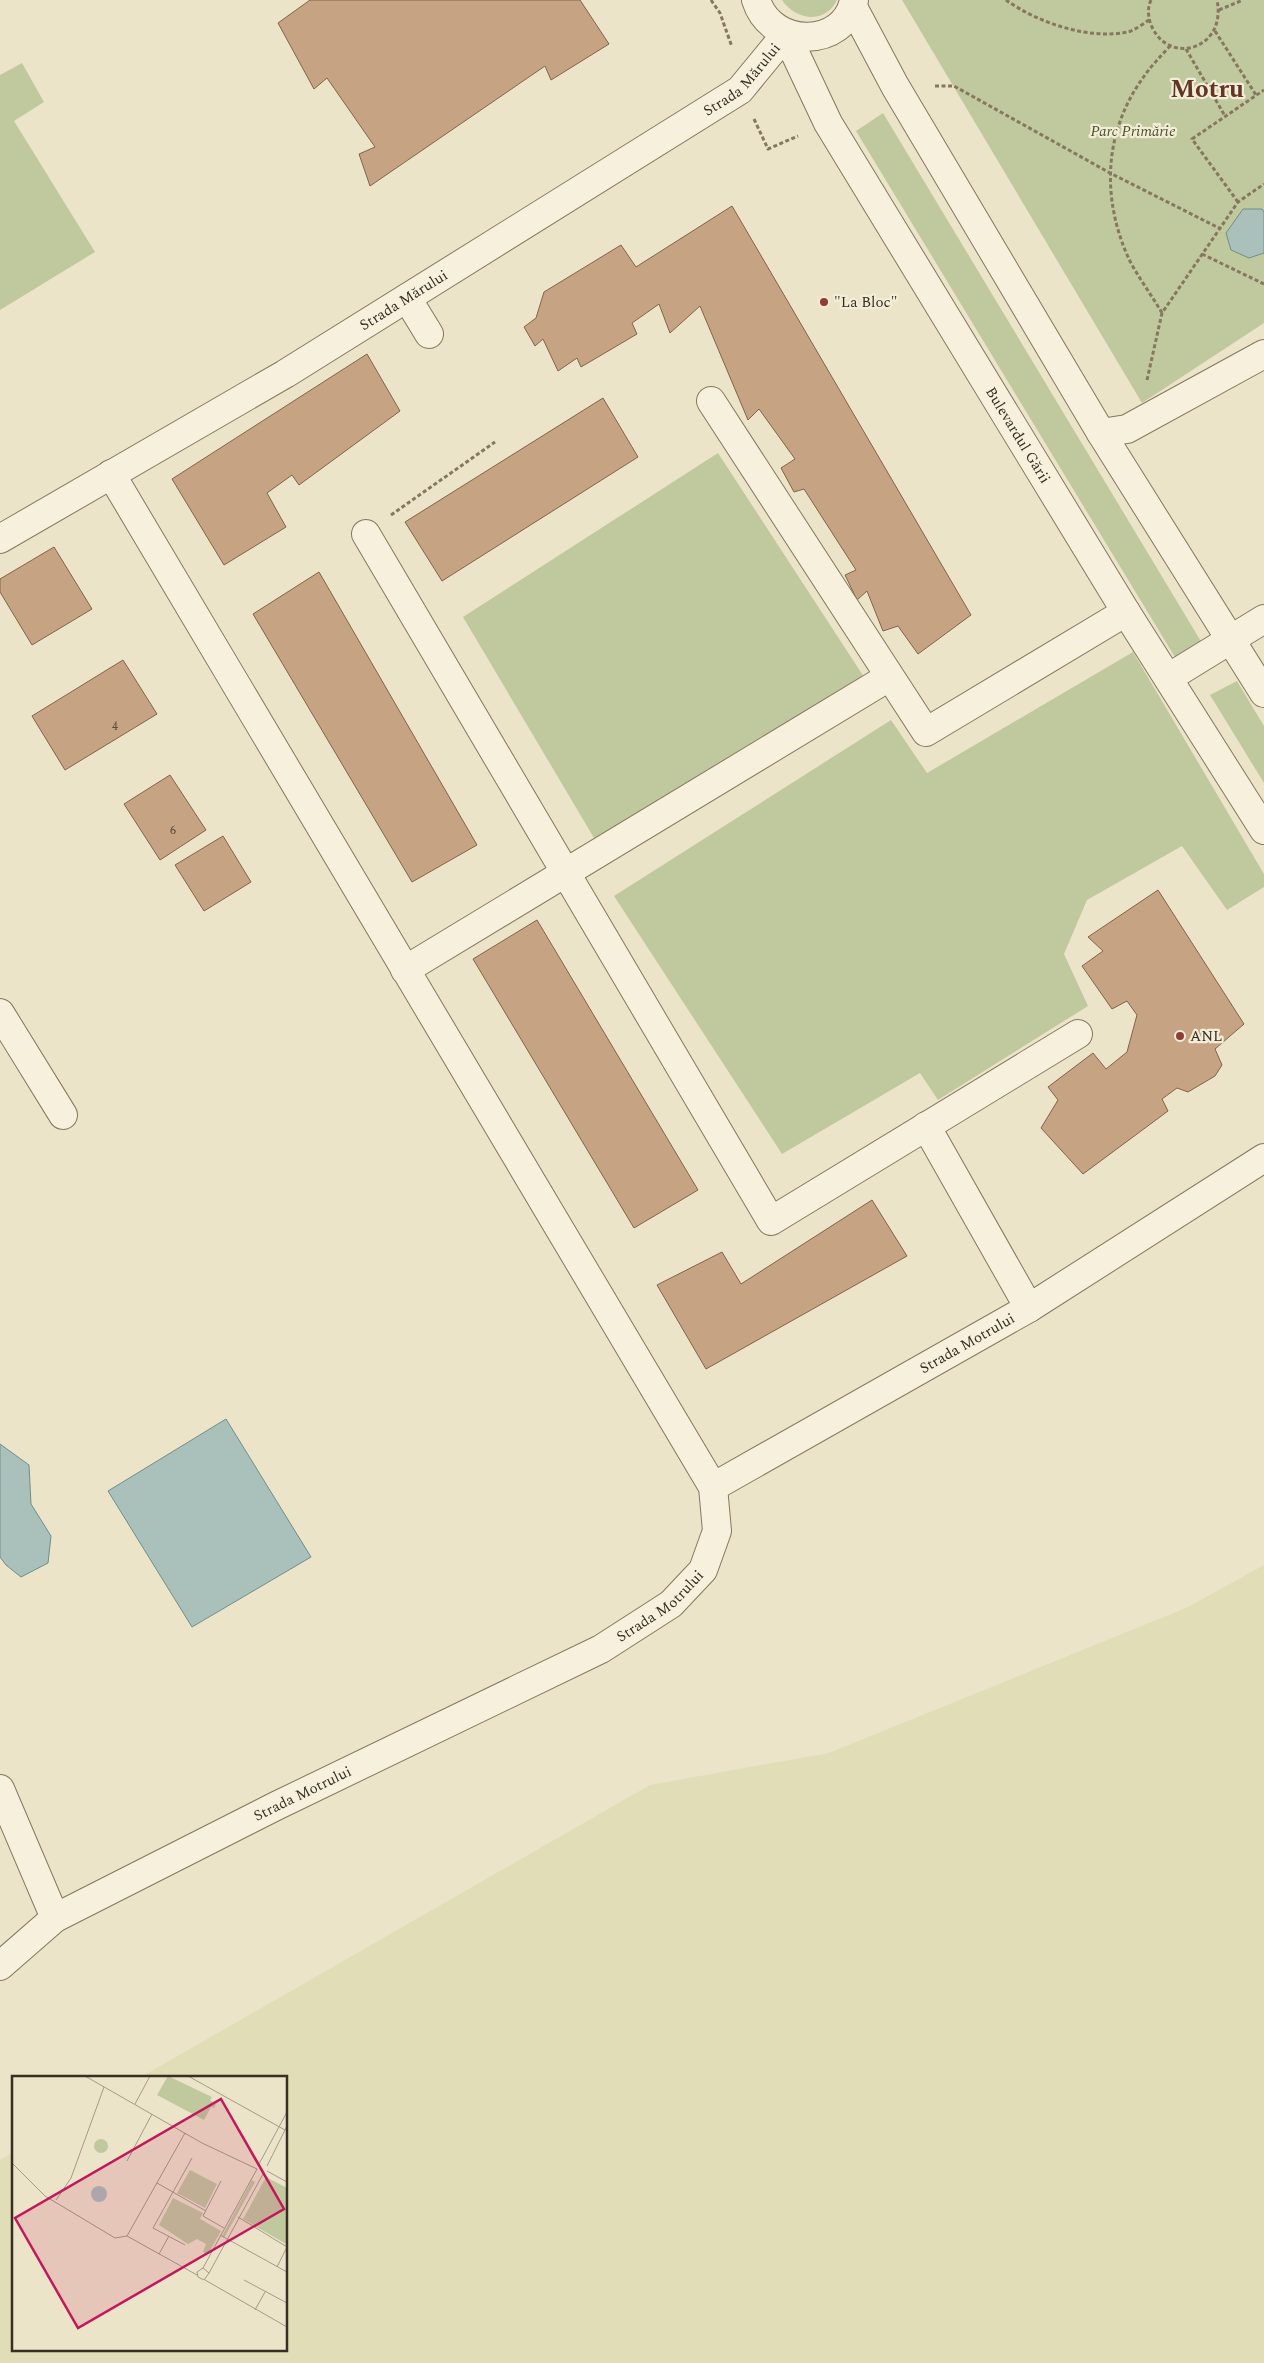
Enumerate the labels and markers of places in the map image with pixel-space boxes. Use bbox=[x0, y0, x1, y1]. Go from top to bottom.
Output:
place label: "La Bloc" bbox=[834, 291, 898, 314]
marker: "La Bloc" bbox=[818, 296, 830, 308]
place label: ANL bbox=[1190, 1025, 1223, 1048]
marker: ANL bbox=[1174, 1030, 1186, 1042]

